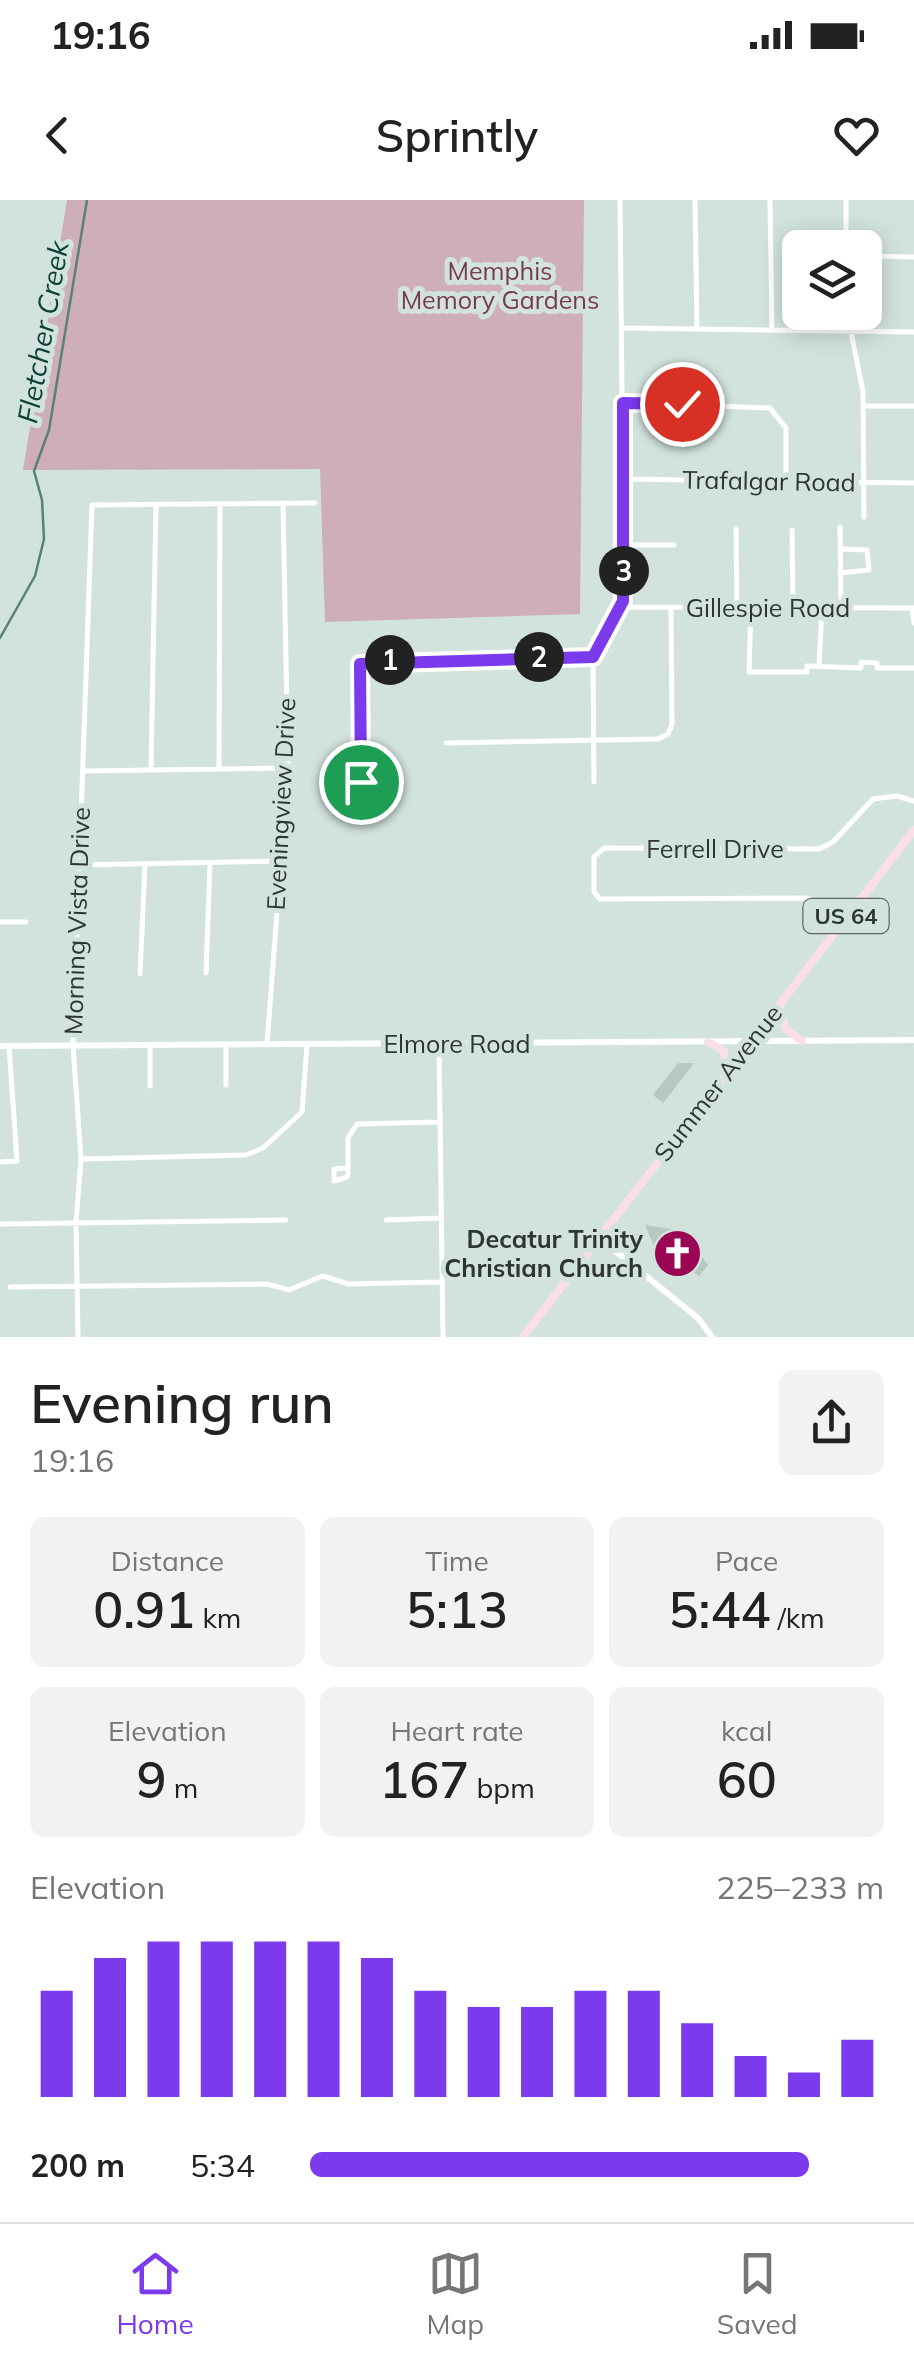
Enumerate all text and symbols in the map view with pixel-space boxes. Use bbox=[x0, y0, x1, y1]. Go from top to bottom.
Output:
text: 19:16 bbox=[50, 11, 151, 59]
text: Sprintly bbox=[376, 107, 538, 163]
icon: back bbox=[30, 108, 85, 163]
icon: heart bbox=[829, 108, 884, 163]
map controls bbox=[782, 230, 882, 330]
button: layers bbox=[782, 230, 882, 330]
water label: Fletcher Creek bbox=[9, 237, 76, 426]
park label: Memphis Memory Gardens bbox=[401, 255, 599, 315]
pin bbox=[640, 362, 725, 447]
icon: check bbox=[655, 377, 710, 432]
street label: Trafalgar Road bbox=[682, 463, 856, 498]
pin: 3 bbox=[599, 546, 649, 596]
text: 3 bbox=[616, 553, 632, 588]
street label: Gillespie Road bbox=[686, 592, 850, 623]
pin: 2 bbox=[514, 632, 564, 682]
pin: 1 bbox=[365, 635, 415, 685]
text: 2 bbox=[531, 639, 547, 674]
text: 1 bbox=[382, 642, 398, 677]
street label: Eveningview Drive bbox=[259, 697, 302, 911]
pin bbox=[319, 740, 404, 825]
icon: arrive bbox=[334, 755, 389, 810]
street label: Morning Vista Drive bbox=[57, 807, 96, 1035]
street label: Ferrell Drive bbox=[646, 833, 784, 864]
road number: US 64 bbox=[804, 899, 888, 933]
street label: Summer Avenue bbox=[647, 998, 788, 1167]
street label: Elmore Road bbox=[383, 1028, 531, 1059]
place label: Decatur Trinity Christian Church bbox=[444, 1223, 643, 1283]
church icon: Decatur Trinity Christian Church bbox=[652, 1227, 704, 1279]
text: Evening run bbox=[30, 1368, 334, 1437]
button: share bbox=[779, 1370, 884, 1475]
text: 19:16 bbox=[30, 1440, 114, 1480]
text: Distance bbox=[111, 1543, 224, 1578]
text: Time bbox=[425, 1543, 489, 1578]
text: Pace bbox=[715, 1543, 778, 1578]
text: 0.91 bbox=[93, 1578, 195, 1641]
text: 5:13 bbox=[406, 1578, 508, 1641]
text: 5:44 bbox=[669, 1578, 770, 1641]
text: km bbox=[195, 1600, 241, 1635]
text: /km bbox=[770, 1600, 825, 1635]
text: Elevation bbox=[108, 1713, 227, 1748]
text: Heart rate bbox=[390, 1713, 524, 1748]
text: kcal bbox=[721, 1713, 772, 1748]
text: 9 bbox=[136, 1748, 166, 1811]
text: 167 bbox=[379, 1748, 469, 1811]
text: 60 bbox=[717, 1748, 777, 1811]
text: m bbox=[166, 1770, 198, 1805]
text: bpm bbox=[469, 1770, 535, 1805]
text: Elevation bbox=[30, 1867, 165, 1907]
text: 225–233 m bbox=[716, 1867, 884, 1907]
text: 200 m bbox=[30, 2145, 125, 2185]
text: 5:34 bbox=[190, 2145, 255, 2185]
tab: Home bbox=[116, 2246, 194, 2341]
tab: Map bbox=[426, 2246, 484, 2341]
tab: Saved bbox=[717, 2246, 798, 2341]

